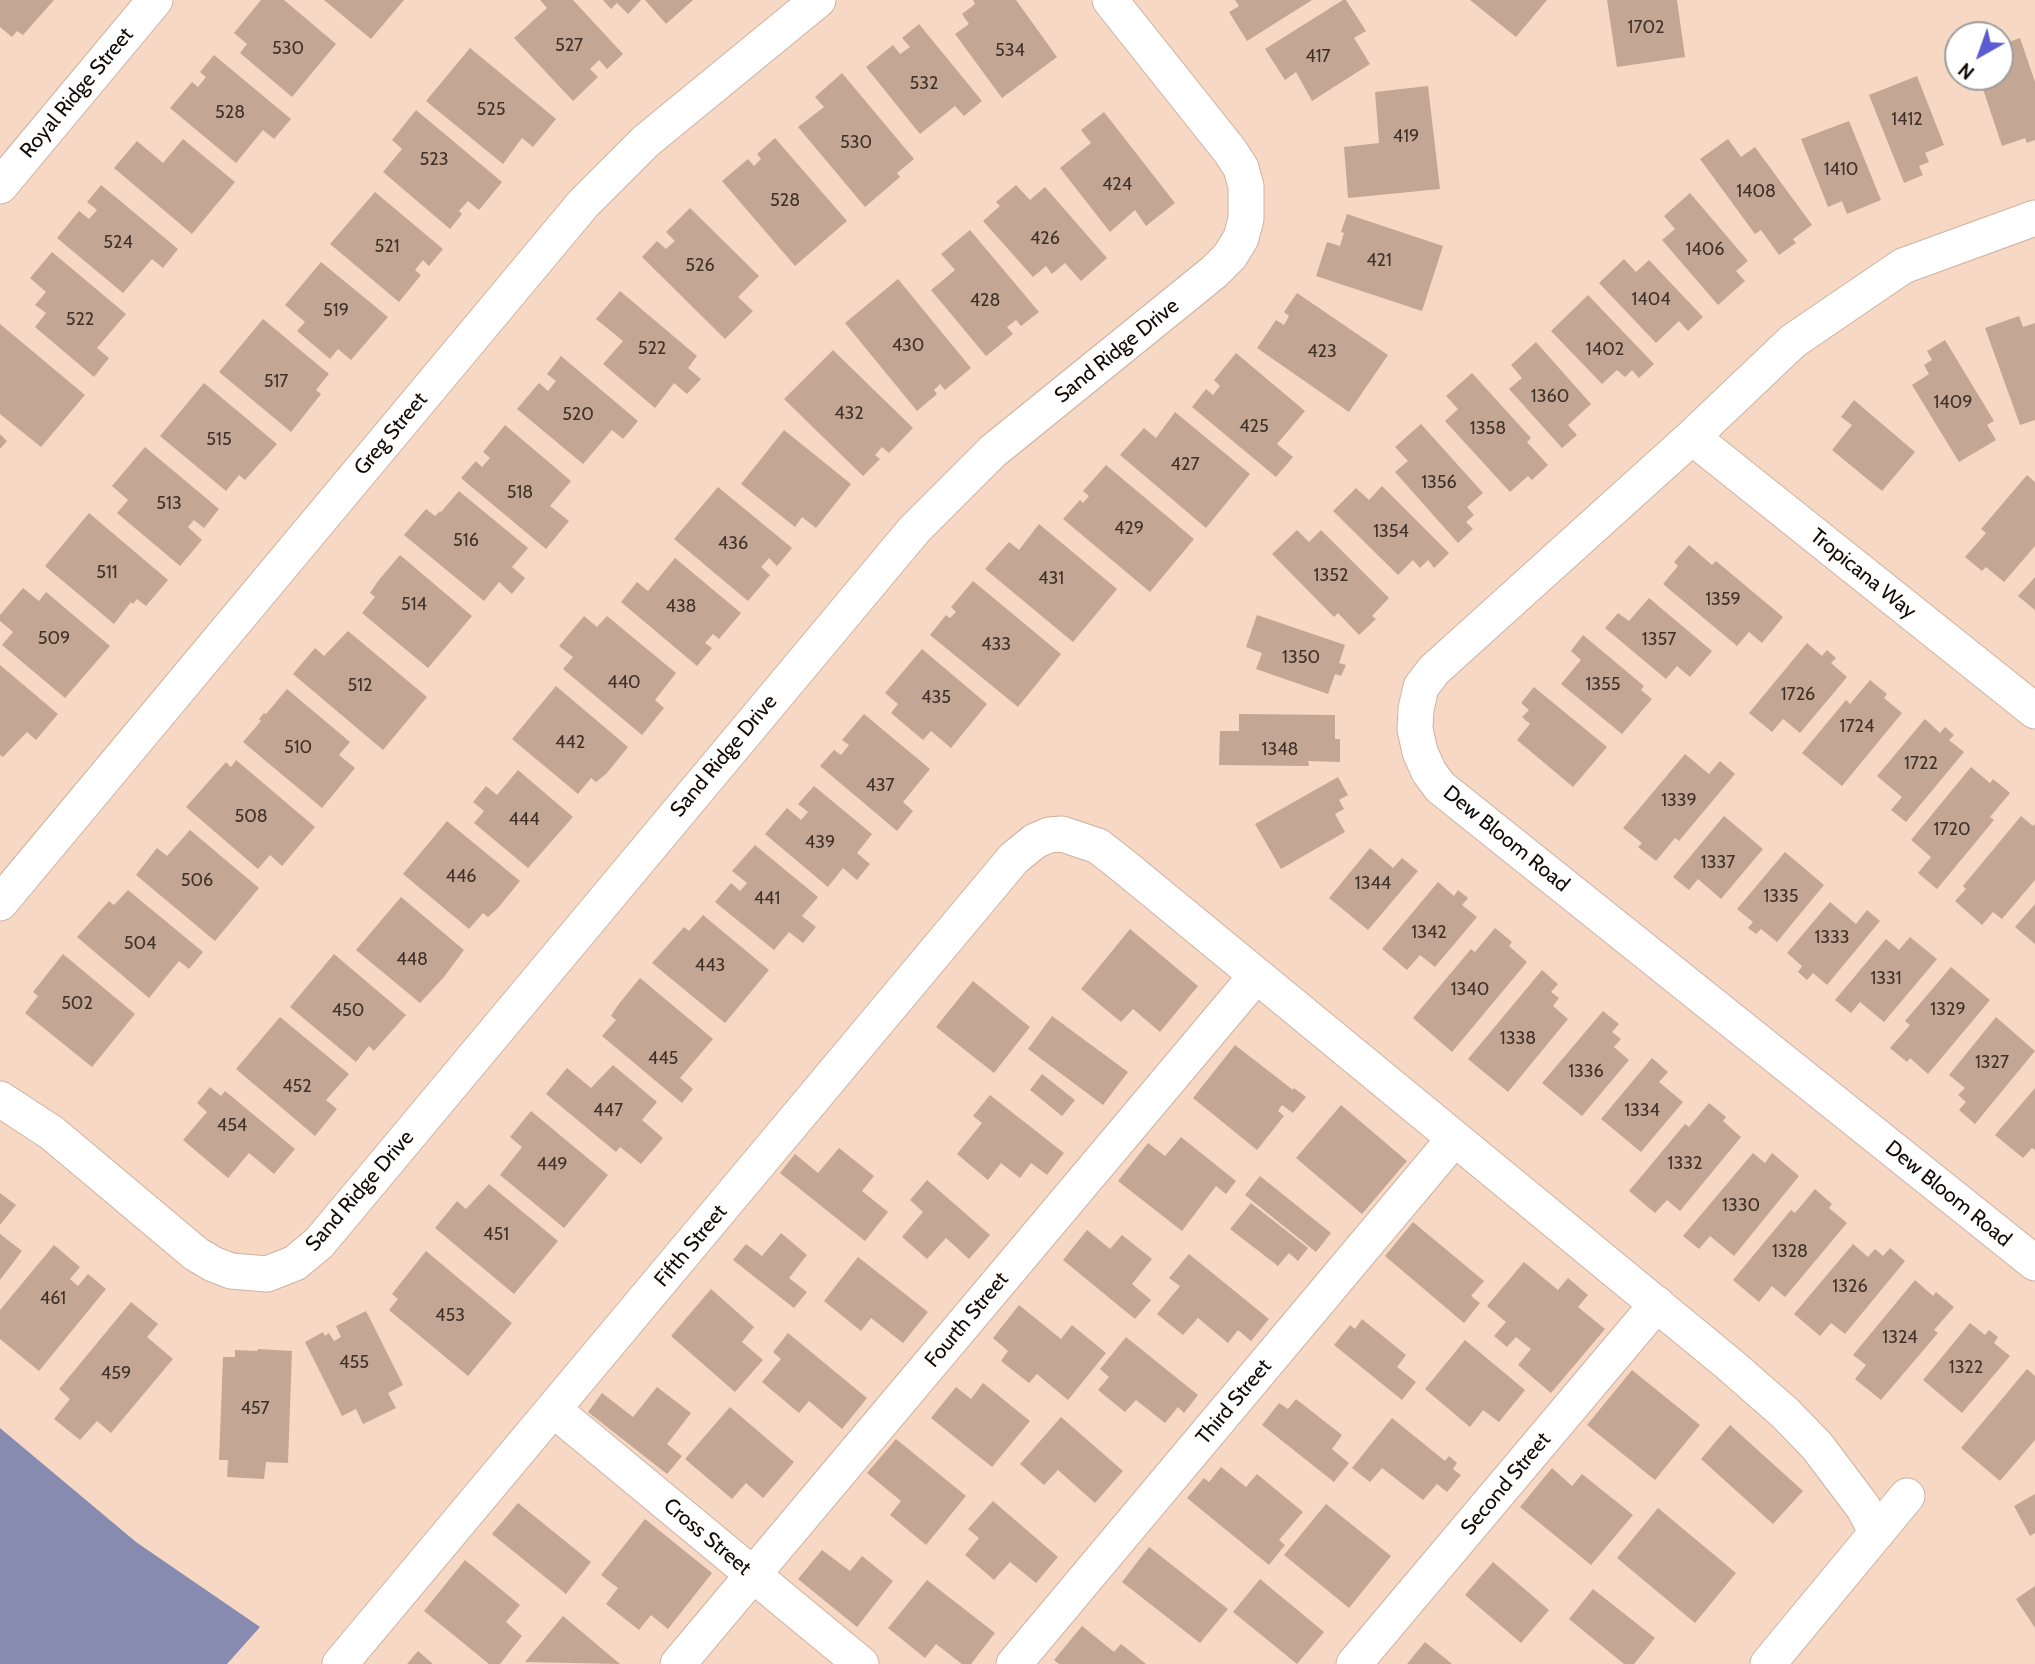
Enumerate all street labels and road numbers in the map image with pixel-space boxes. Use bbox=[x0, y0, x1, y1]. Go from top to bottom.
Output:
street label: Royal Ridge Street bbox=[15, 23, 139, 163]
street label: Sand Ridge Drive bbox=[1050, 293, 1184, 409]
street label: Greg Street bbox=[349, 388, 433, 480]
street label: Tropicana Way bbox=[1805, 524, 1921, 624]
street label: Sand Ridge Drive bbox=[665, 690, 783, 822]
street label: Dew Bloom Road bbox=[1438, 780, 1574, 898]
street label: Sand Ridge Drive bbox=[301, 1125, 419, 1257]
street label: Dew Bloom Road bbox=[1880, 1135, 2016, 1253]
street label: Fifth Street bbox=[649, 1200, 733, 1292]
street label: Fourth Street bbox=[920, 1267, 1014, 1373]
street label: Third Street bbox=[1191, 1354, 1277, 1450]
street label: Second Street bbox=[1456, 1428, 1556, 1540]
street label: Cross Street bbox=[658, 1493, 756, 1581]

